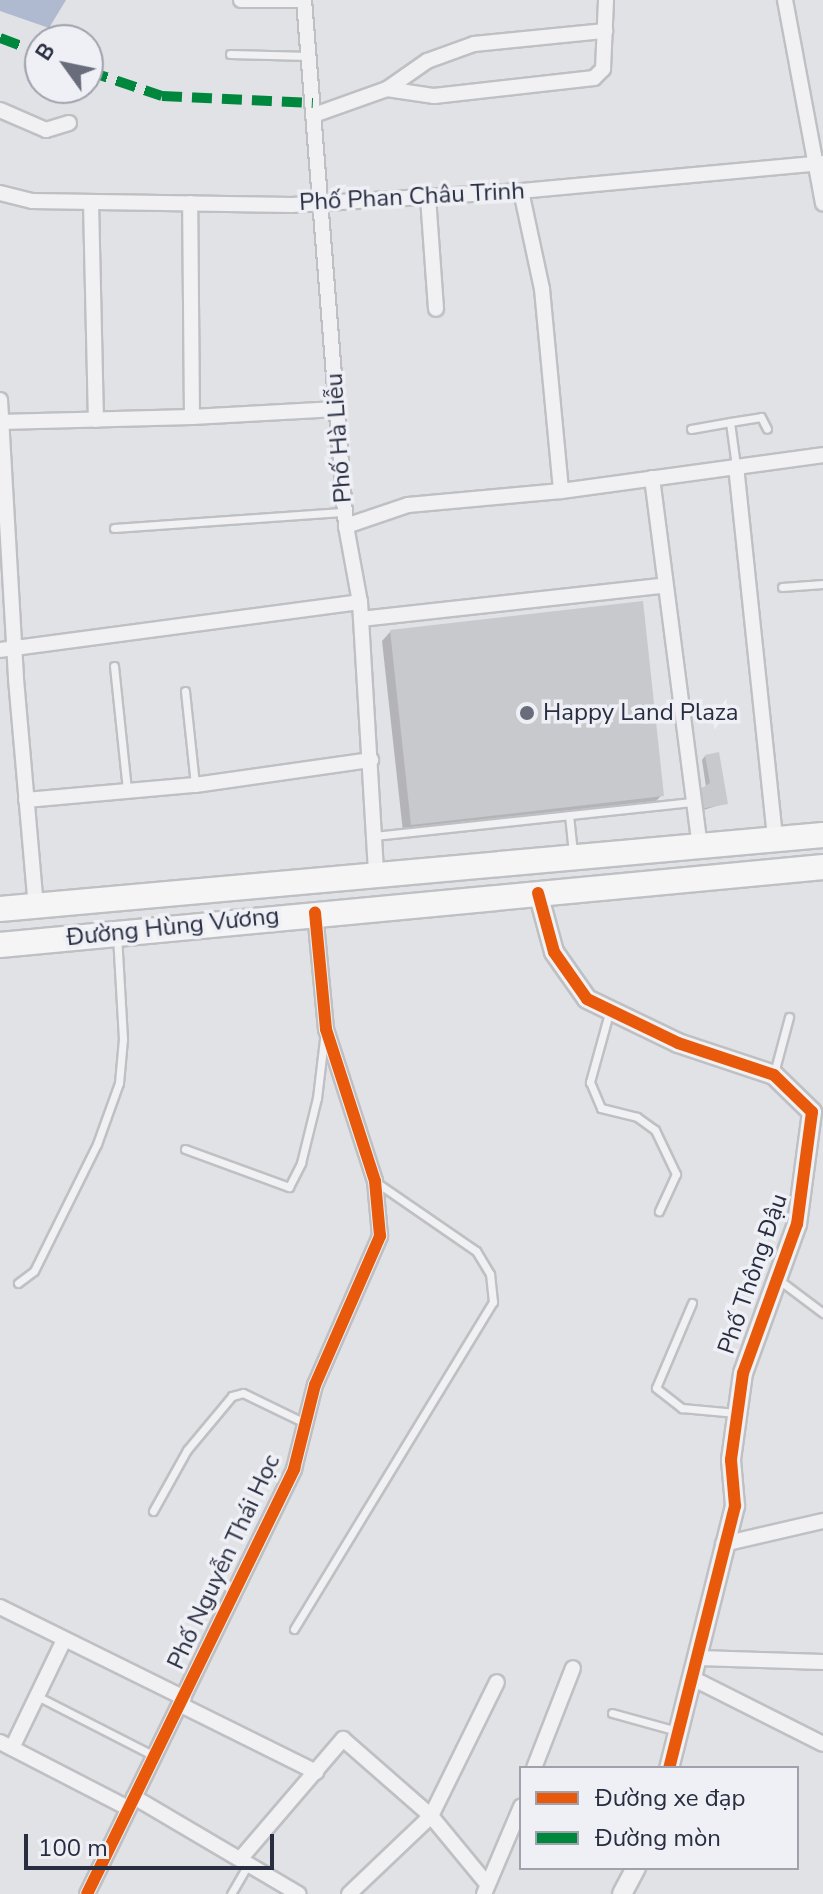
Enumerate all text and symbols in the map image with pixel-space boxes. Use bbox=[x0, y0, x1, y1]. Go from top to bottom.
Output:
north arrow bbox=[24, 24, 104, 104]
text: B bbox=[29, 38, 62, 67]
street label: Phố Phan Châu Trinh bbox=[298, 177, 526, 217]
street label: Phố Hà Liễu bbox=[320, 372, 358, 504]
place label: Happy Land Plaza bbox=[543, 699, 739, 727]
marker: Happy Land Plaza bbox=[518, 704, 536, 722]
street label: Đường Hùng Vương bbox=[65, 901, 281, 953]
street label: Phố Thông Đậu bbox=[712, 1190, 794, 1358]
street label: Phố Nguyễn Thái Học bbox=[162, 1450, 286, 1674]
legend bbox=[519, 1766, 799, 1870]
text: Đường xe đạp bbox=[595, 1782, 745, 1814]
scale bar bbox=[28, 1818, 278, 1868]
text: Đường mòn bbox=[595, 1822, 721, 1854]
text: 100 m bbox=[38, 1832, 108, 1864]

